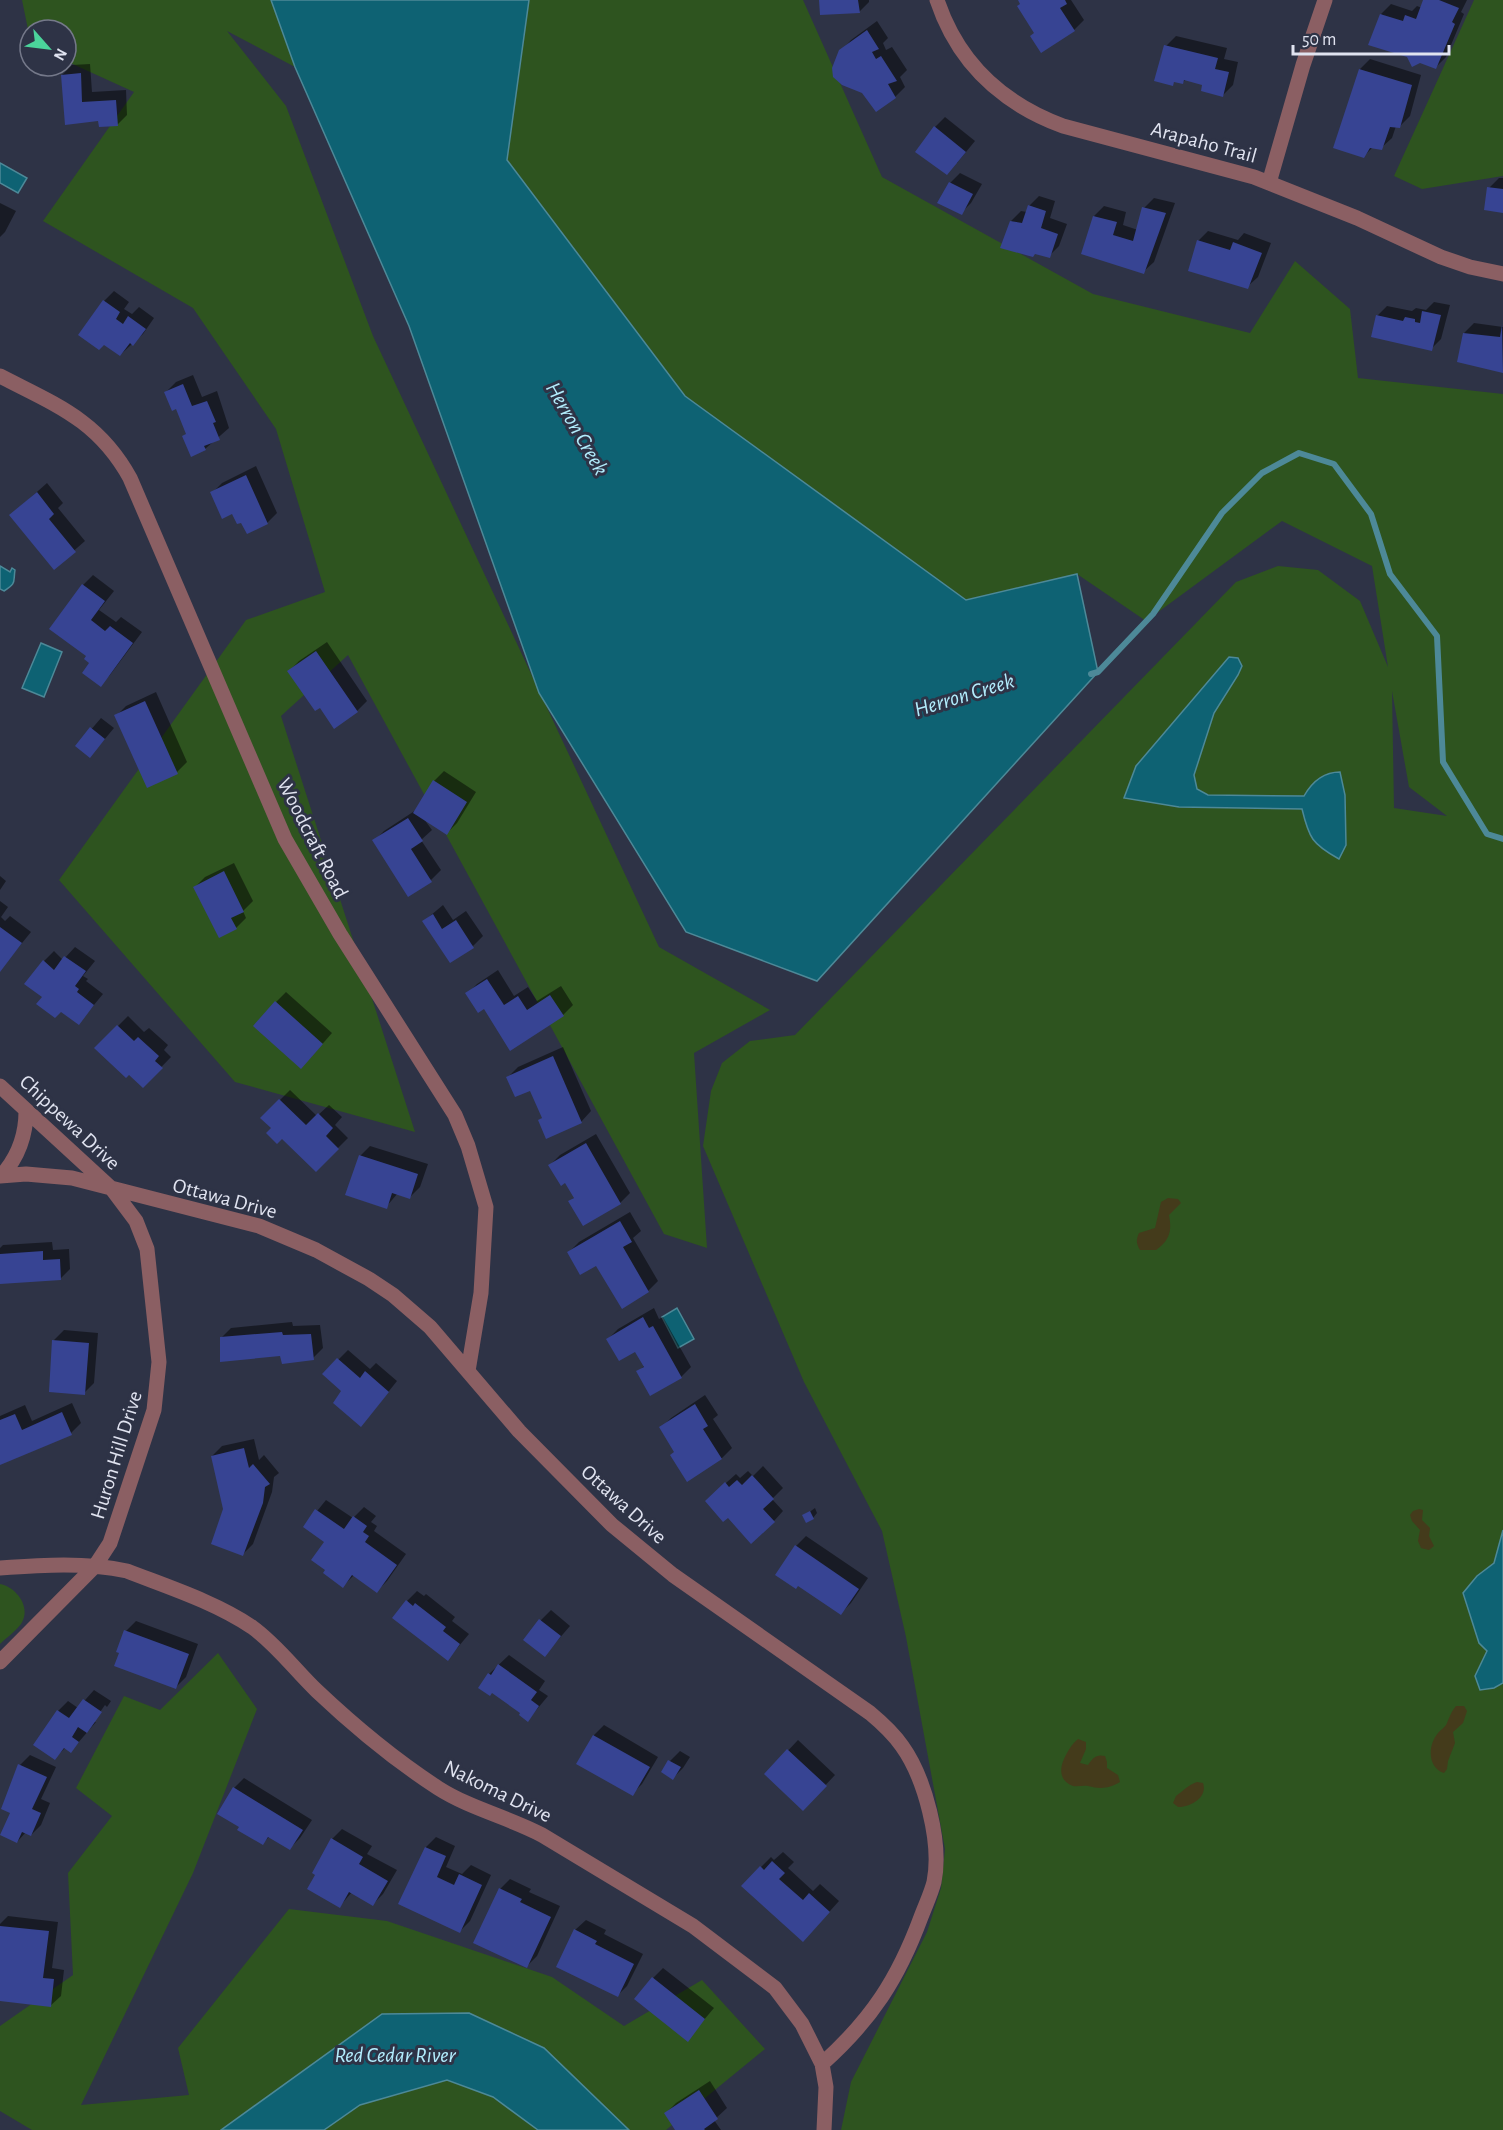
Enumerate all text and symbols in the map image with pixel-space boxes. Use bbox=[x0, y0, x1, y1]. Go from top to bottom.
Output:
north arrow bbox=[18, 18, 78, 78]
scale bar bbox=[1293, 18, 1449, 56]
text: 50 m bbox=[1302, 31, 1336, 49]
text: N bbox=[51, 46, 70, 63]
street label: Arapaho Trail bbox=[1149, 118, 1259, 167]
water label: Herron Creek bbox=[542, 378, 613, 479]
water label: Herron Creek bbox=[912, 669, 1017, 721]
street label: Woodcraft Road bbox=[273, 775, 352, 902]
street label: Chippewa Drive bbox=[15, 1071, 124, 1174]
street label: Ottawa Drive bbox=[171, 1175, 279, 1222]
street label: Huron Hill Drive bbox=[87, 1389, 146, 1522]
street label: Ottawa Drive bbox=[577, 1461, 670, 1548]
street label: Nakoma Drive bbox=[441, 1756, 555, 1826]
water label: Red Cedar River bbox=[334, 2044, 456, 2066]

